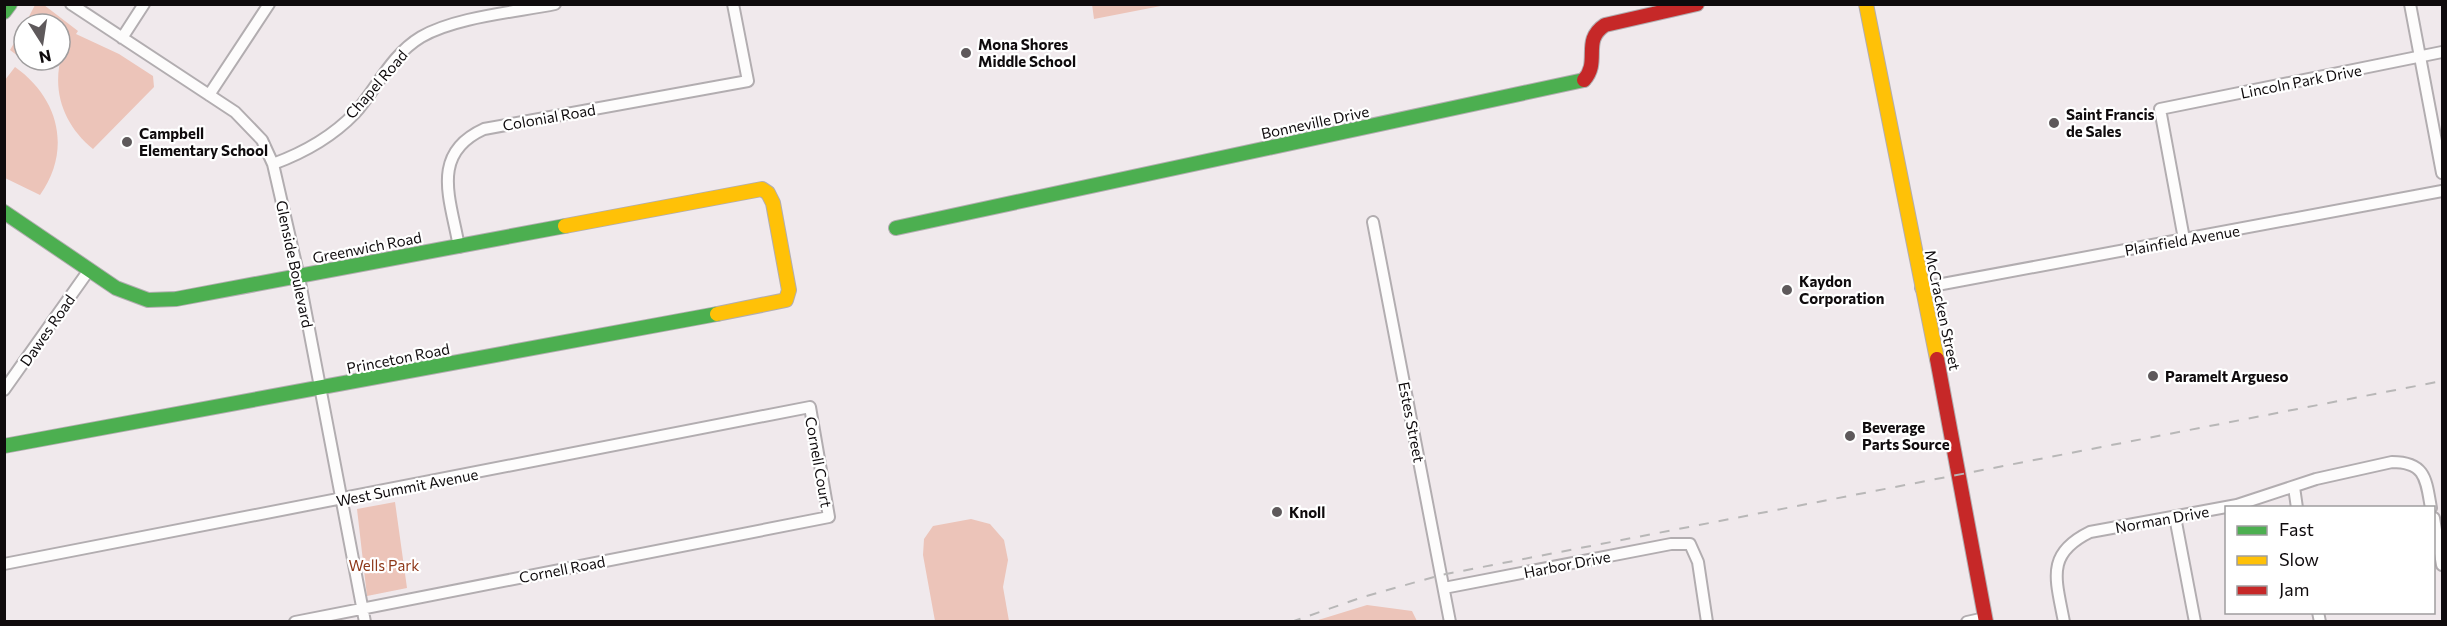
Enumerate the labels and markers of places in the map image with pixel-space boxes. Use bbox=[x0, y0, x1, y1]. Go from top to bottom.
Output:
place label: Mona Shores Middle School bbox=[978, 35, 1076, 70]
marker: Mona Shores Middle School bbox=[959, 46, 973, 60]
place label: Saint Francis de Sales bbox=[2066, 105, 2155, 140]
marker: Saint Francis de Sales bbox=[2047, 116, 2061, 130]
place label: Campbell Elementary School bbox=[139, 124, 268, 159]
marker: Campbell Elementary School bbox=[120, 135, 134, 149]
place label: Kaydon Corporation bbox=[1799, 272, 1884, 307]
marker: Kaydon Corporation bbox=[1780, 283, 1794, 297]
place label: Paramelt Argueso bbox=[2165, 367, 2289, 385]
marker: Paramelt Argueso bbox=[2146, 369, 2160, 383]
place label: Beverage Parts Source bbox=[1862, 418, 1950, 453]
marker: Beverage Parts Source bbox=[1843, 429, 1857, 443]
place label: Knoll bbox=[1289, 503, 1325, 521]
marker: Knoll bbox=[1270, 505, 1284, 519]

